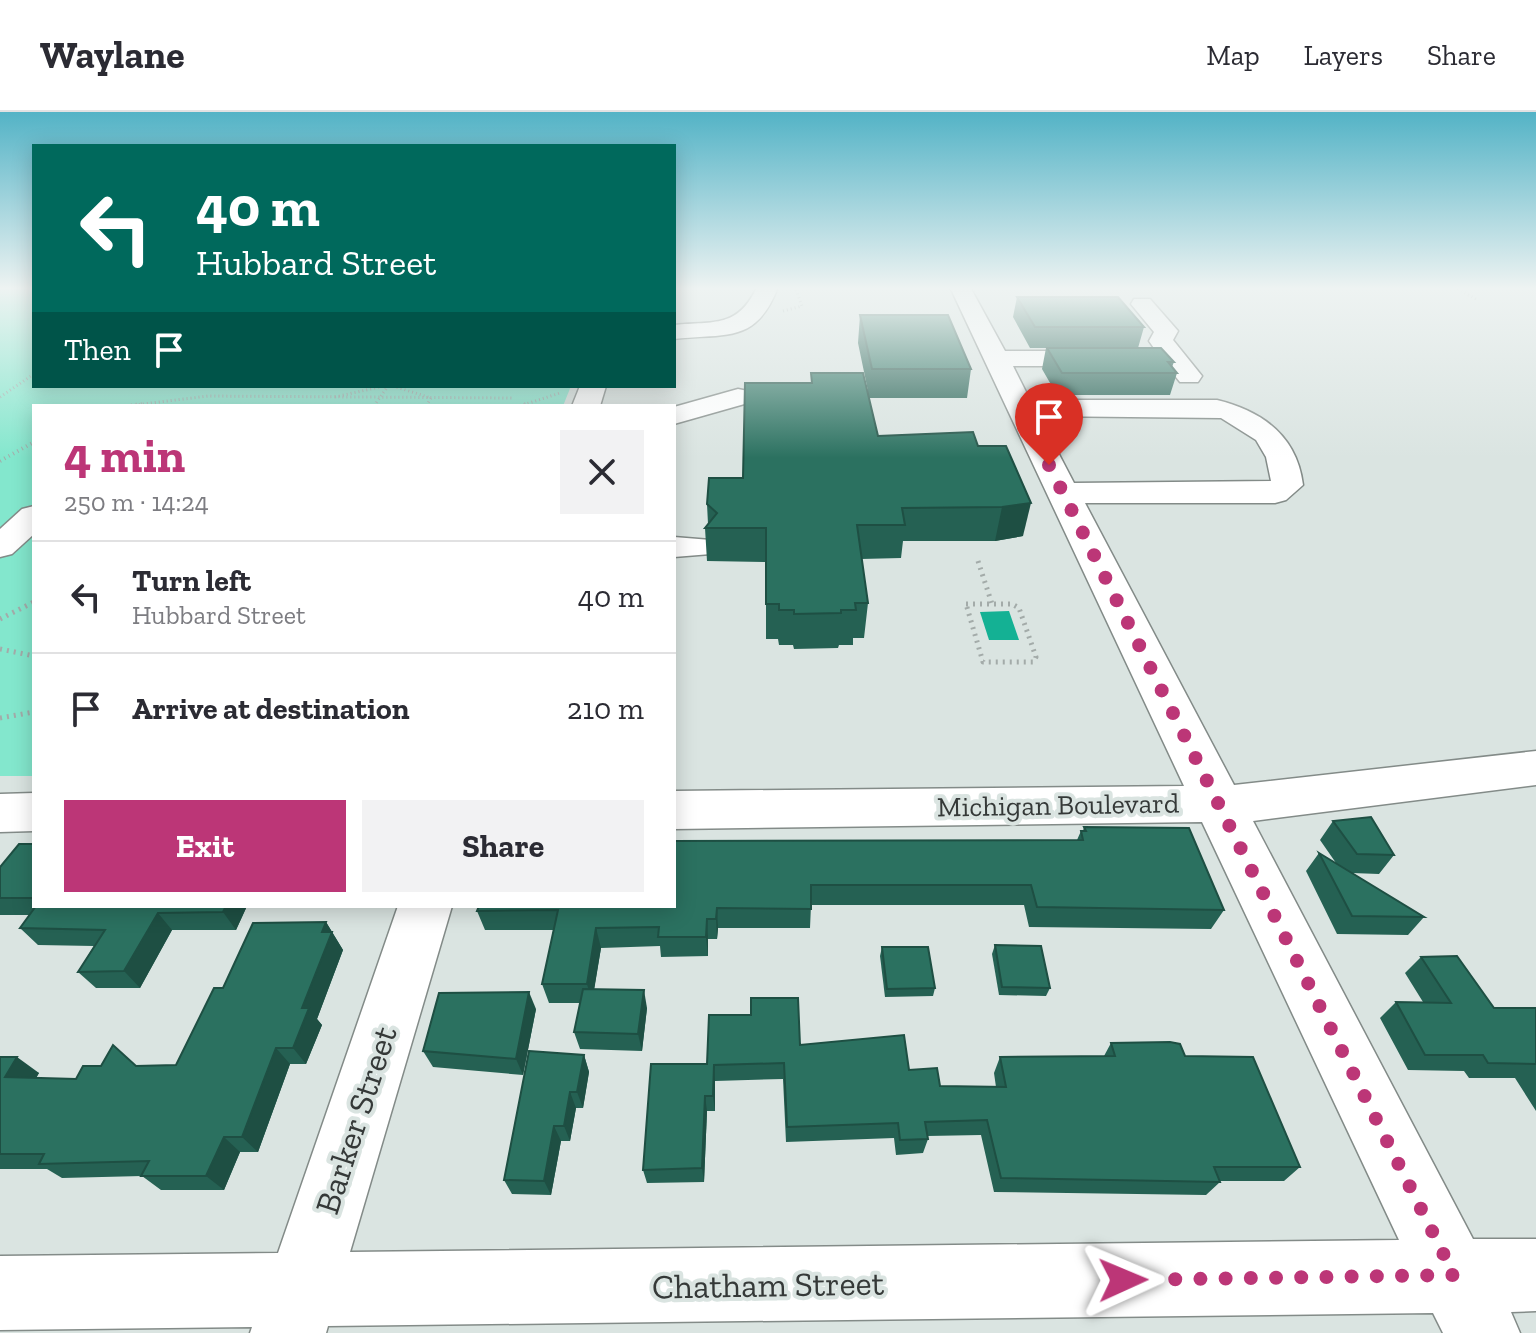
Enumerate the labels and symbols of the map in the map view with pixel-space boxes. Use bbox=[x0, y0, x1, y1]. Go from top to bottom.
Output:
pin bbox=[1015, 383, 1083, 465]
street label: Michigan Boulevard bbox=[937, 786, 1179, 824]
street label: Barker Street bbox=[306, 1020, 406, 1219]
position arrow bbox=[1081, 1238, 1165, 1322]
street label: Chatham Street bbox=[652, 1262, 885, 1308]

